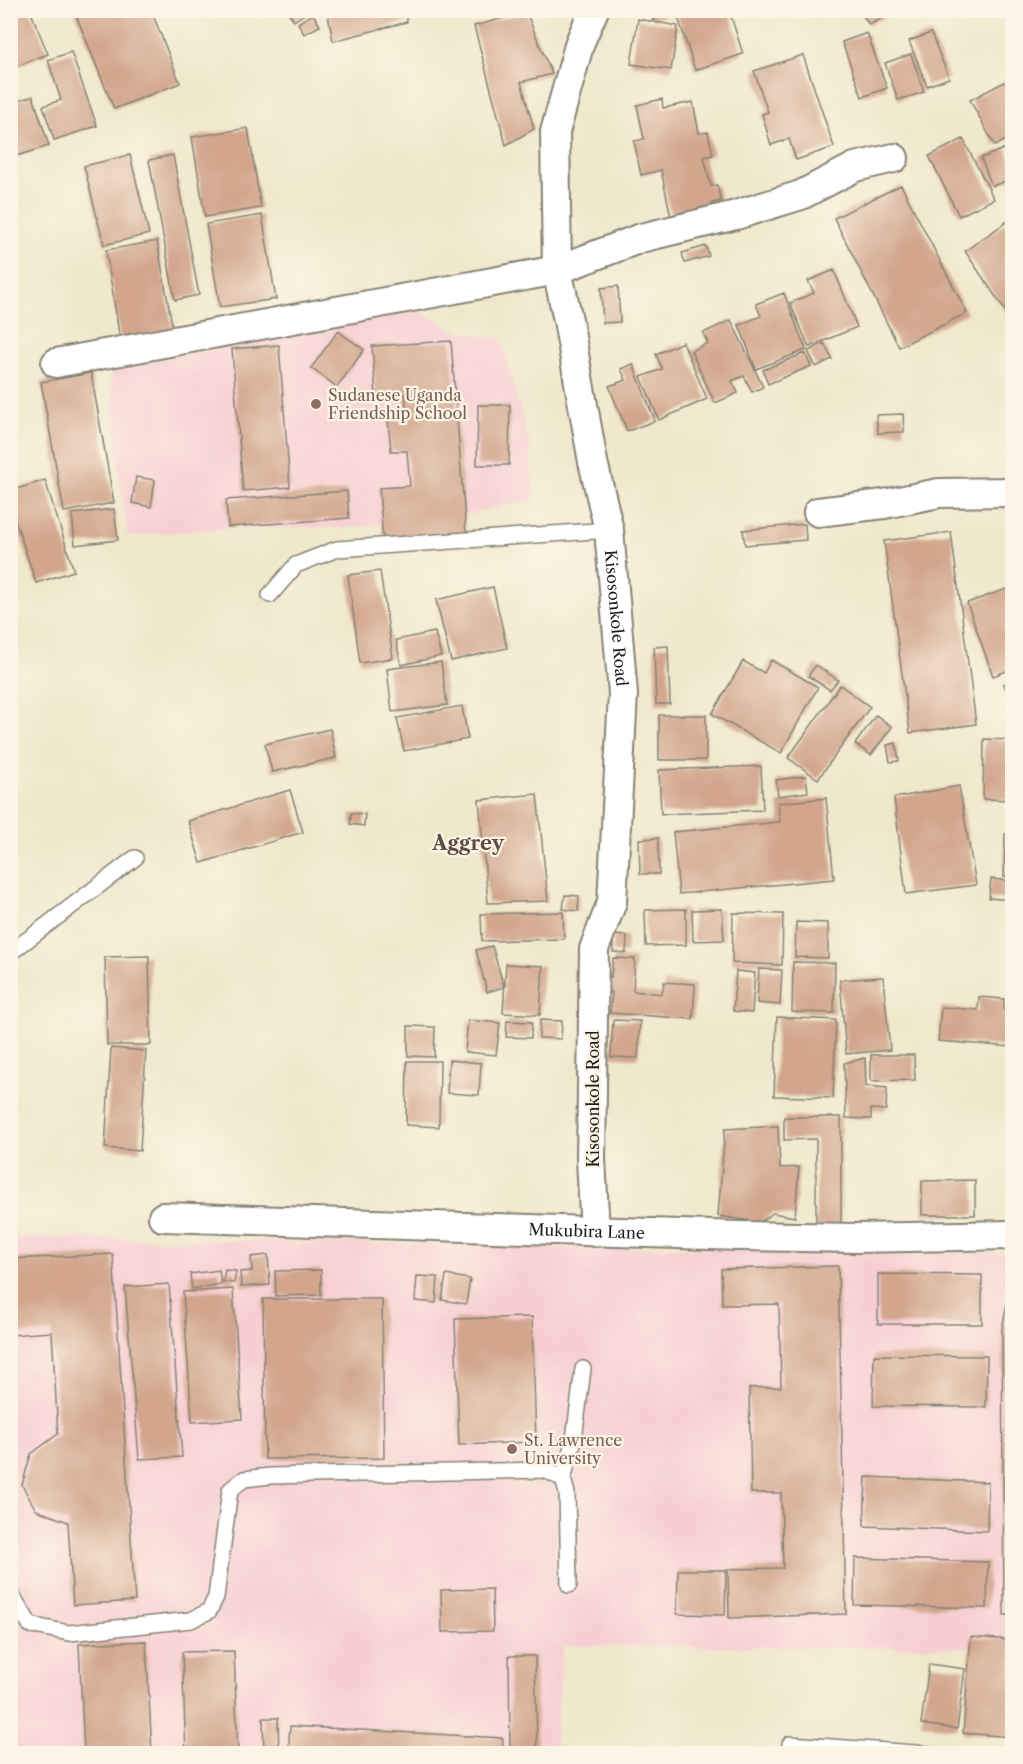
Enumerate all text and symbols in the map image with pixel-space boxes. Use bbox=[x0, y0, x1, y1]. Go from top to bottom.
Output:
place label: Sudanese Uganda Friendship School bbox=[328, 385, 467, 423]
marker: Sudanese Uganda Friendship School bbox=[309, 397, 323, 411]
street label: Kisosonkole Road bbox=[601, 549, 632, 687]
district label: Aggrey bbox=[431, 831, 505, 855]
street label: Kisosonkole Road bbox=[583, 1030, 603, 1167]
street label: Mukubira Lane bbox=[528, 1219, 645, 1243]
place label: St. Lawrence University bbox=[524, 1430, 622, 1468]
marker: St. Lawrence University bbox=[505, 1442, 519, 1456]

